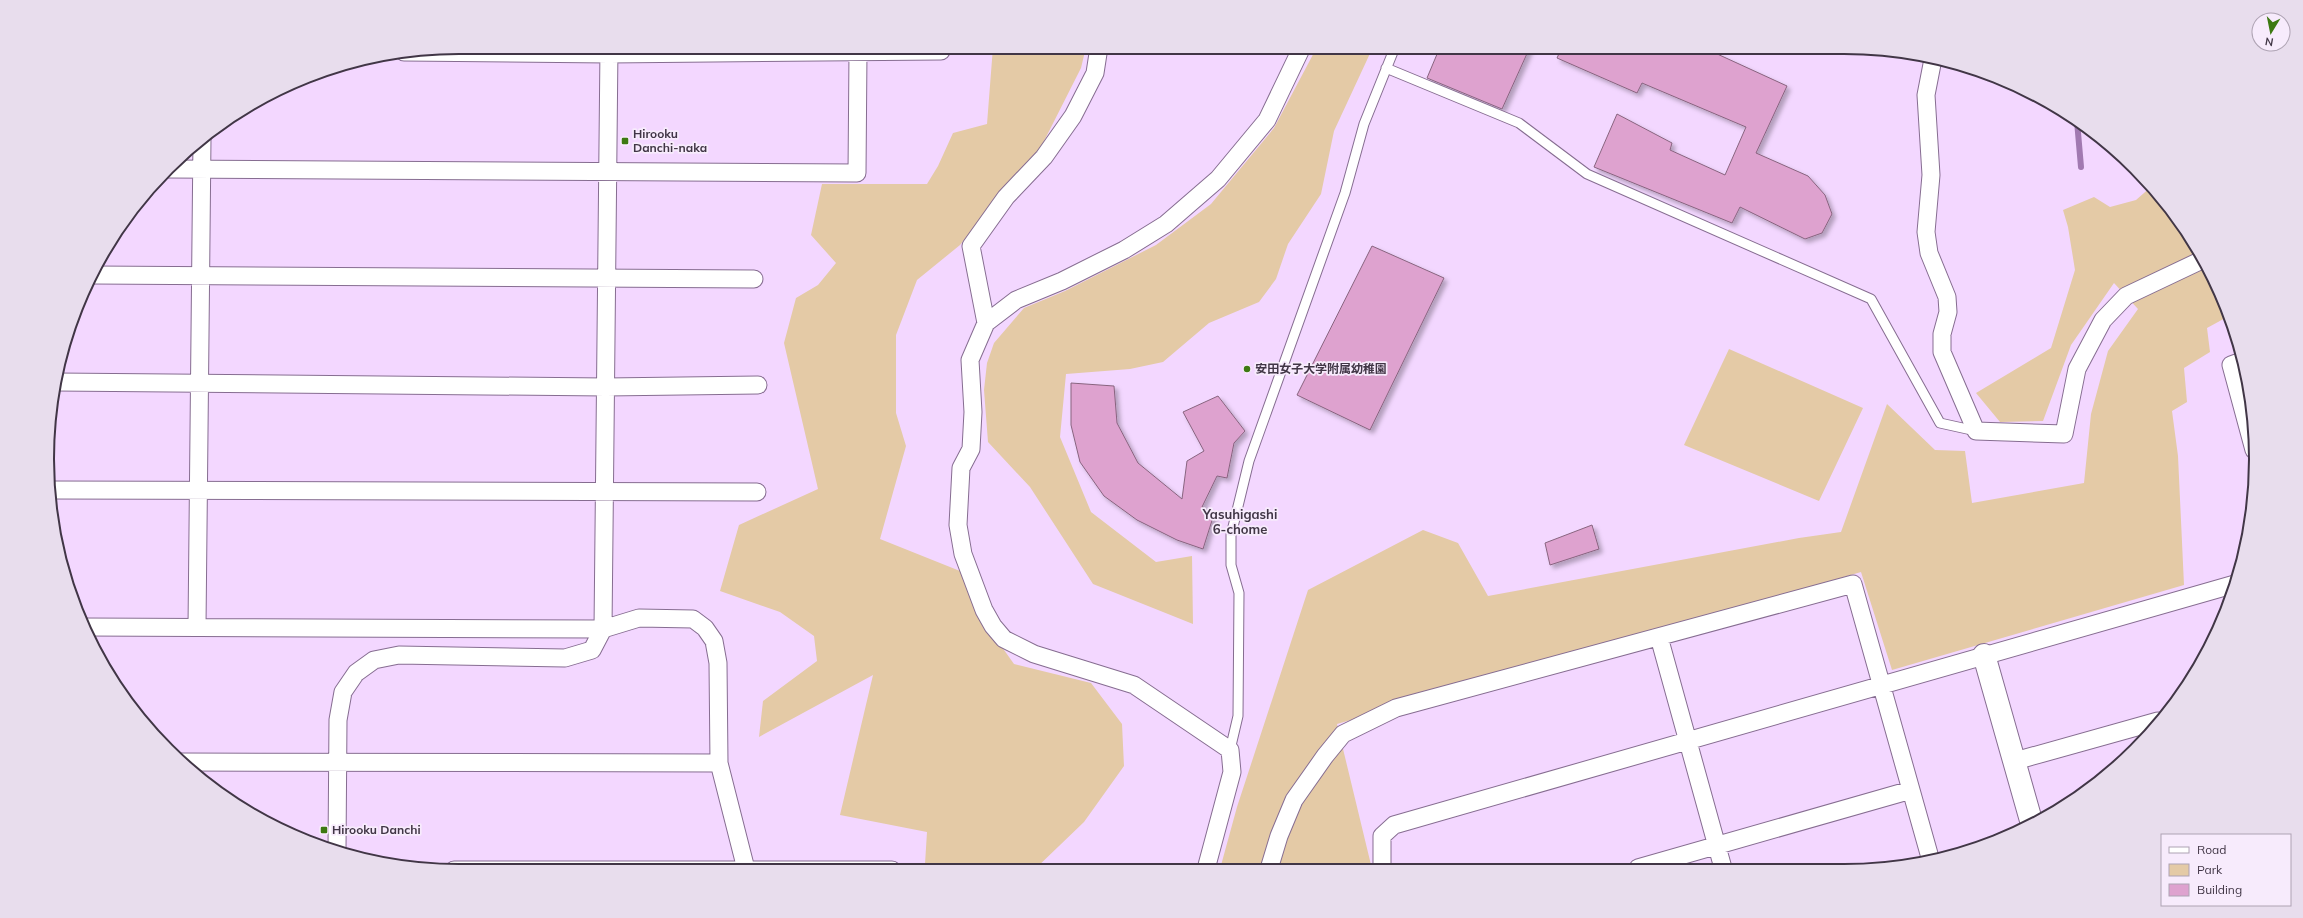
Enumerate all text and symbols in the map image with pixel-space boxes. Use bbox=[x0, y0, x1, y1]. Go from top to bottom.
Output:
north arrow bbox=[2251, 12, 2291, 52]
text: N bbox=[2264, 34, 2275, 49]
place label: Hirooku Danchi-naka bbox=[633, 126, 707, 155]
marker: Hirooku Danchi-naka bbox=[620, 136, 630, 146]
place label: 安田女子大学附属幼稚園 bbox=[1255, 361, 1387, 376]
marker: 安田女子大学附属幼稚園 bbox=[1242, 364, 1252, 374]
district label: Yasuhigashi 6-chome bbox=[1202, 506, 1277, 537]
place label: Hirooku Danchi bbox=[332, 822, 421, 837]
marker: Hirooku Danchi bbox=[319, 825, 329, 835]
legend bbox=[2161, 834, 2291, 906]
text: Road bbox=[2197, 842, 2226, 857]
text: Park bbox=[2197, 862, 2223, 877]
text: Building bbox=[2197, 882, 2242, 897]

